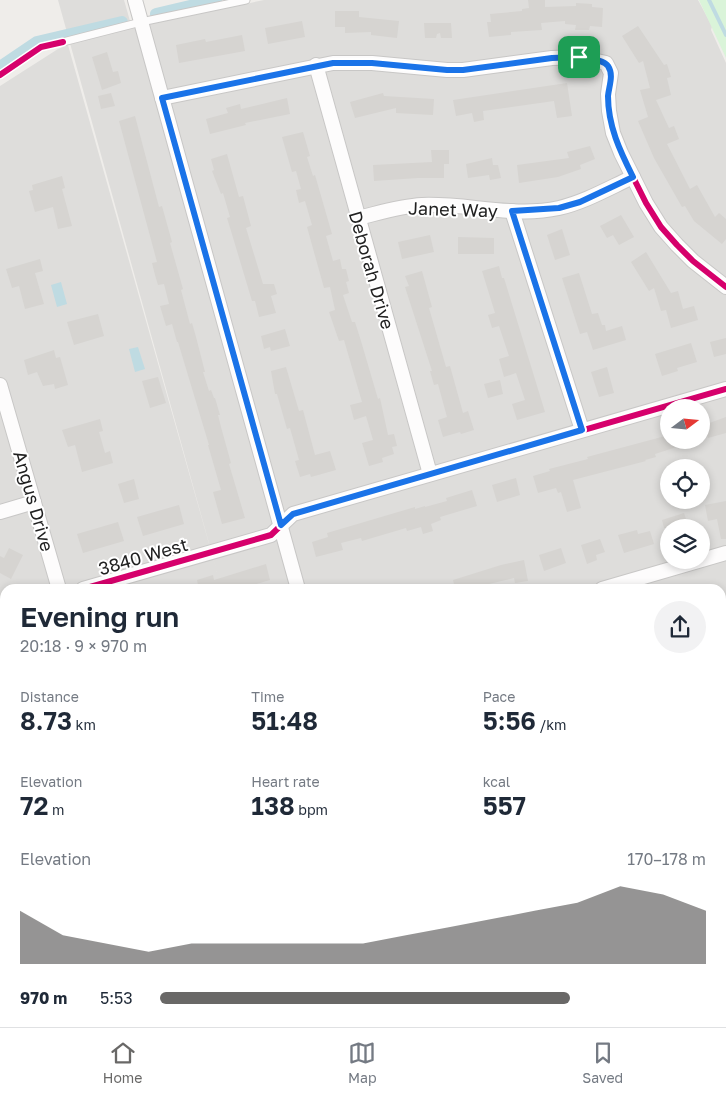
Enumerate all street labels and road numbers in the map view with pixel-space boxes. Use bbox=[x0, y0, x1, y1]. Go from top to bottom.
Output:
street label: Janet Way bbox=[408, 196, 498, 222]
street label: Deborah Drive bbox=[345, 208, 399, 332]
street label: Angus Drive bbox=[9, 448, 59, 554]
street label: 3840 West bbox=[96, 533, 190, 579]

